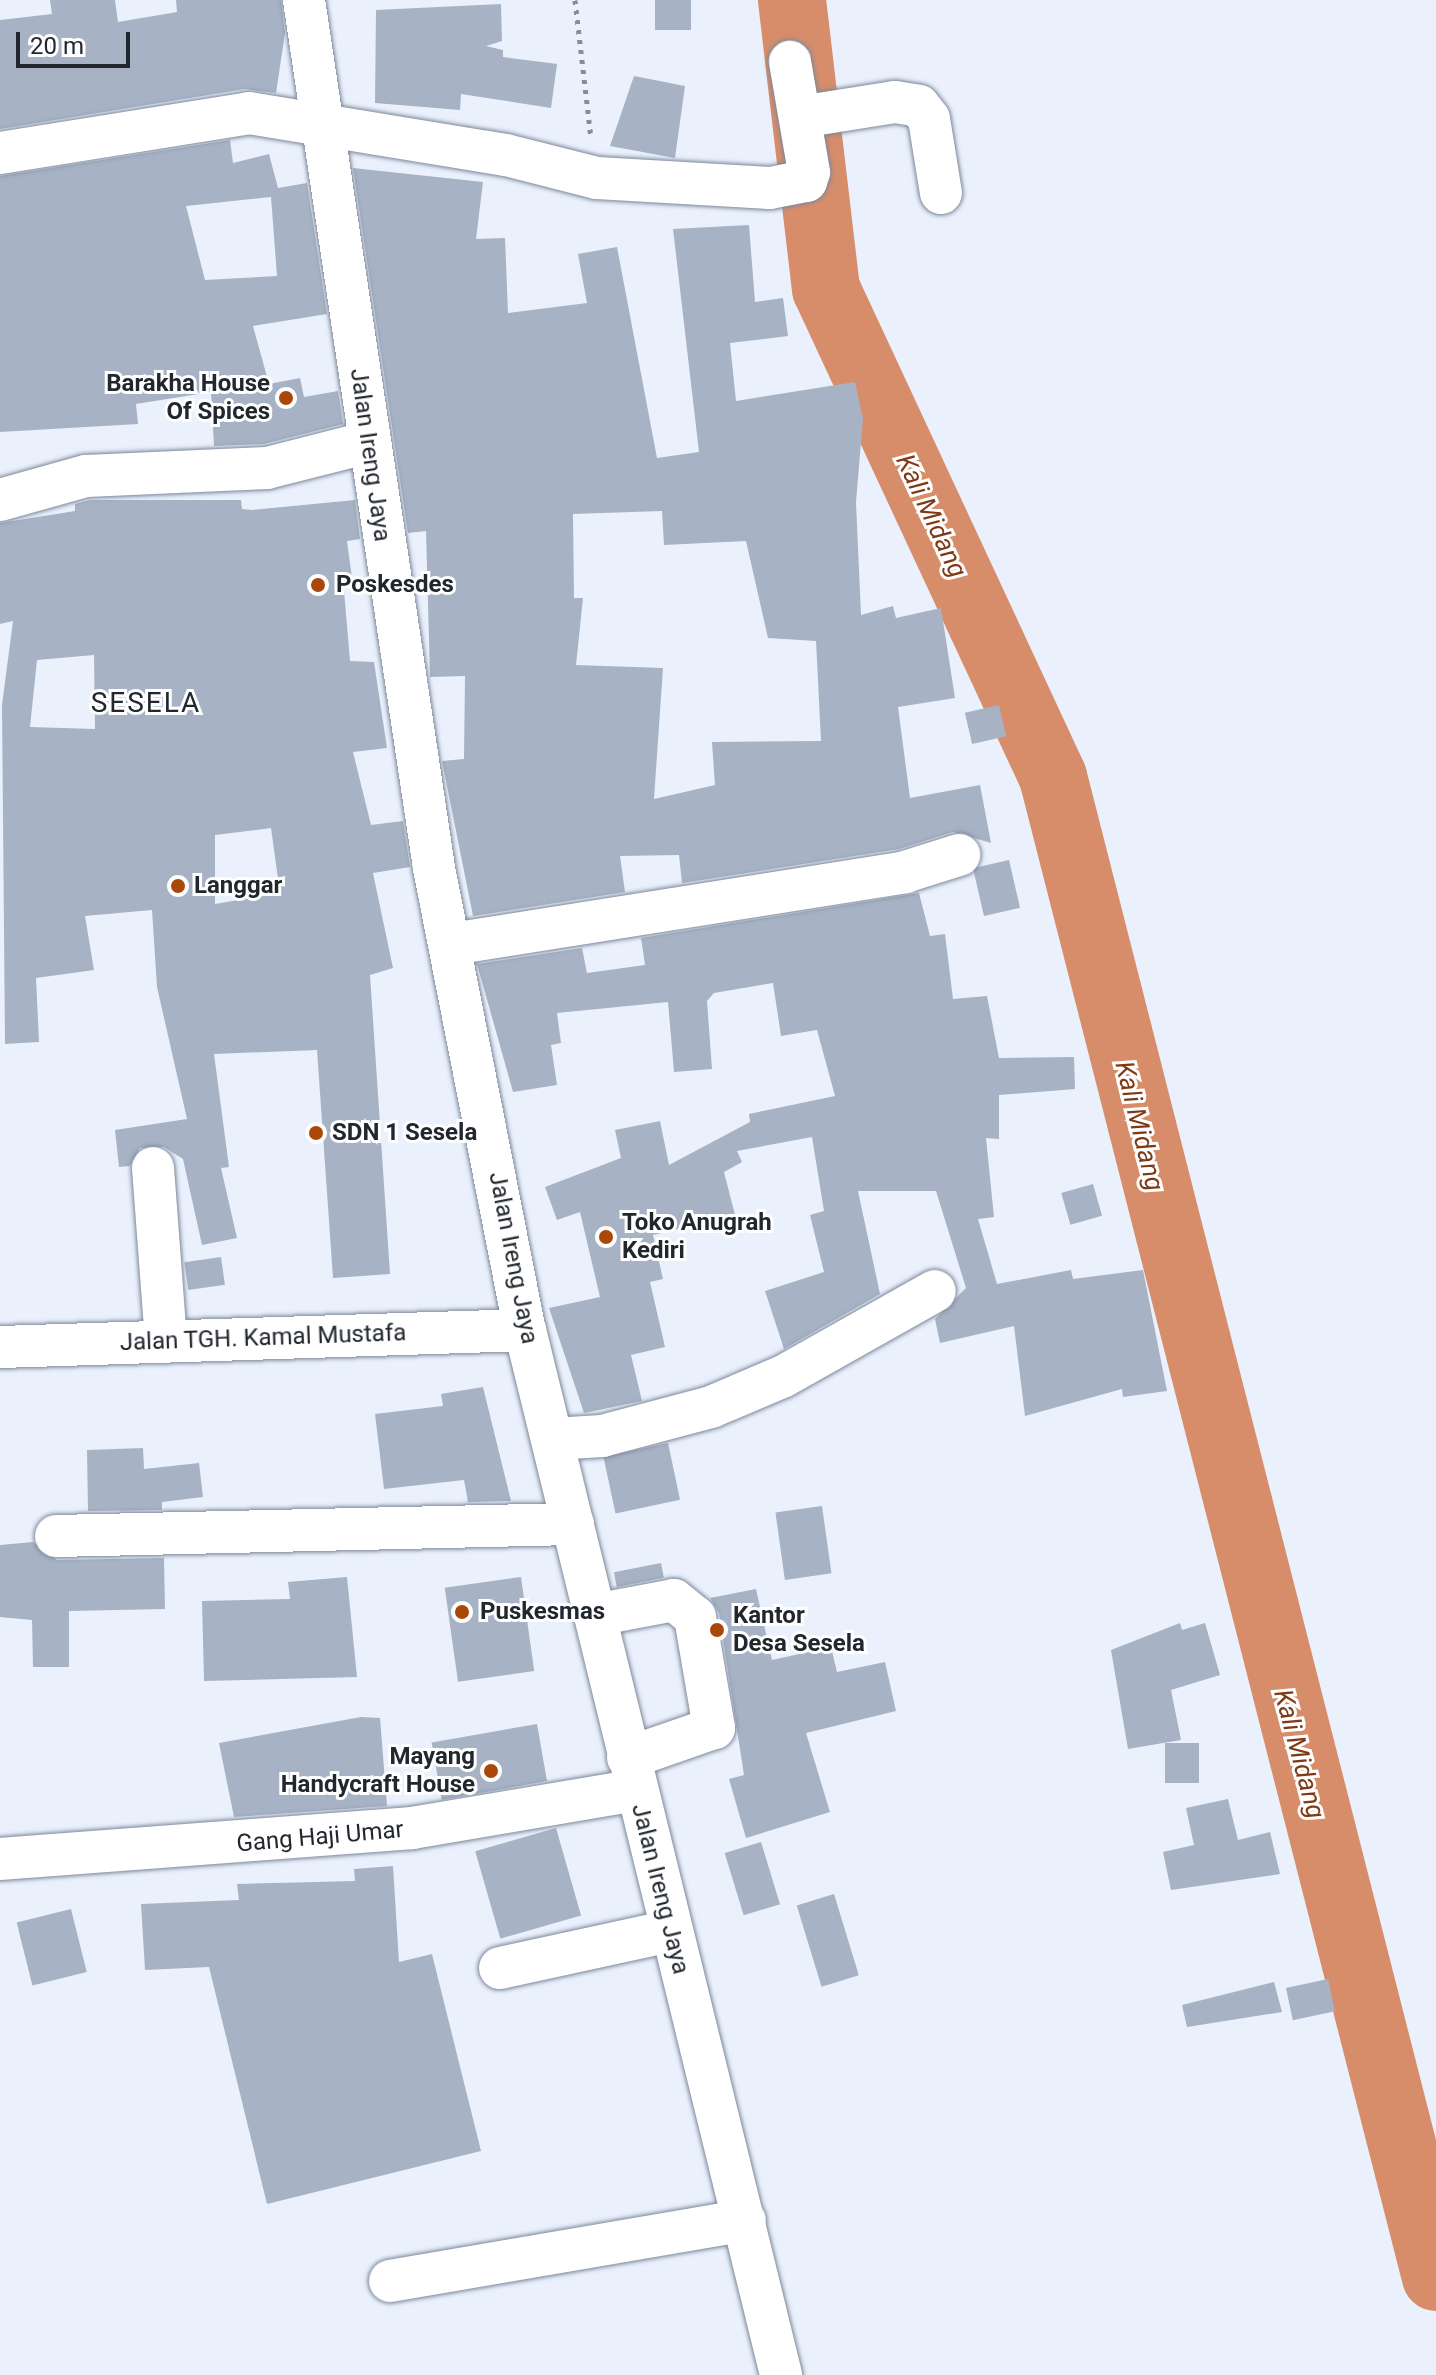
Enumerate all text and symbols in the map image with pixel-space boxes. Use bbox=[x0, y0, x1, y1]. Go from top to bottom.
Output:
scale bar bbox=[20, 16, 134, 66]
text: 20 m bbox=[30, 32, 84, 60]
street label: Jalan Ireng Jaya bbox=[344, 367, 396, 543]
place label: Barakha House Of Spices bbox=[106, 370, 270, 426]
marker: Barakha House Of Spices bbox=[277, 389, 295, 407]
water label: Kali Midang bbox=[889, 449, 973, 583]
place label: Poskesdes bbox=[336, 571, 454, 599]
marker: Poskesdes bbox=[307, 574, 329, 596]
district label: SESELA bbox=[91, 686, 201, 720]
place label: Langgar bbox=[194, 872, 282, 900]
marker: Langgar bbox=[169, 877, 187, 895]
water label: Kali Midang bbox=[1108, 1058, 1170, 1194]
place label: SDN 1 Sesela bbox=[332, 1119, 477, 1147]
marker: SDN 1 Sesela bbox=[307, 1124, 325, 1142]
street label: Jalan Ireng Jaya bbox=[482, 1170, 544, 1346]
place label: Toko Anugrah Kediri bbox=[622, 1209, 772, 1265]
marker: Toko Anugrah Kediri bbox=[597, 1228, 615, 1246]
street label: Jalan TGH. Kamal Mustafa bbox=[119, 1319, 407, 1357]
place label: Puskesmas bbox=[480, 1598, 605, 1626]
marker: Puskesmas bbox=[451, 1601, 473, 1623]
place label: Kantor Desa Sesela bbox=[733, 1602, 865, 1658]
marker: Kantor Desa Sesela bbox=[708, 1621, 726, 1639]
water label: Kali Midang bbox=[1267, 1686, 1331, 1822]
place label: Mayang Handycraft House bbox=[281, 1743, 475, 1799]
marker: Mayang Handycraft House bbox=[482, 1762, 500, 1780]
street label: Jalan Ireng Jaya bbox=[625, 1801, 695, 1977]
street label: Gang Haji Umar bbox=[235, 1815, 405, 1859]

